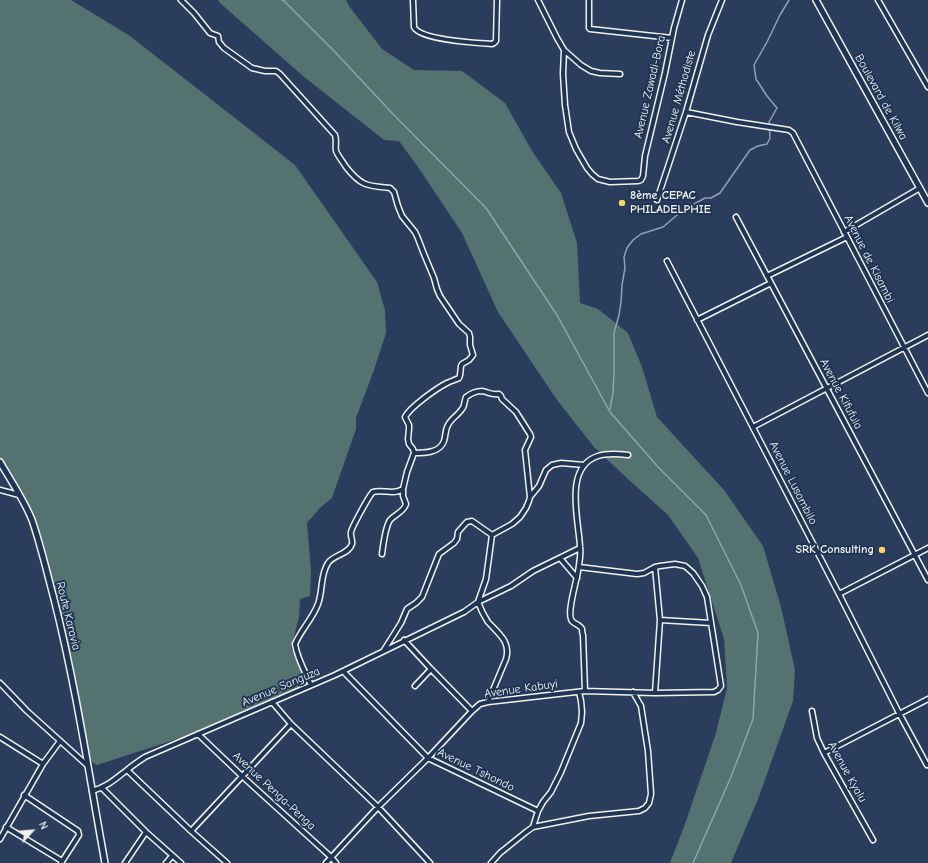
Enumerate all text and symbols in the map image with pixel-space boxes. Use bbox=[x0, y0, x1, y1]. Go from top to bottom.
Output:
street label: Avenue Zawadi-Bora bbox=[631, 34, 669, 140]
street label: Avenue Méthodiste bbox=[659, 49, 699, 145]
street label: Boulevard de Kilwa bbox=[851, 52, 911, 142]
place label: 8ème CEPAC PHILADELPHIE bbox=[630, 189, 711, 217]
marker: 8ème CEPAC PHILADELPHIE bbox=[617, 198, 627, 208]
street label: Avenue de Kisambi bbox=[841, 213, 897, 305]
street label: Avenue Kifufula bbox=[816, 356, 866, 432]
street label: Avenue Lusambilo bbox=[766, 439, 820, 527]
place label: SRK Consulting bbox=[795, 543, 874, 557]
marker: SRK Consulting bbox=[877, 545, 887, 555]
street label: Route Karavia bbox=[53, 580, 83, 652]
street label: Avenue Sanguza bbox=[240, 664, 322, 710]
street label: Avenue Kabuyi bbox=[483, 677, 559, 701]
street label: Avenue Kyalu bbox=[824, 739, 870, 805]
street label: Avenue Tshondo bbox=[435, 745, 517, 795]
street label: Avenue Penga-Penga bbox=[230, 749, 318, 833]
north arrow bbox=[12, 811, 52, 851]
text: N bbox=[36, 819, 51, 832]

